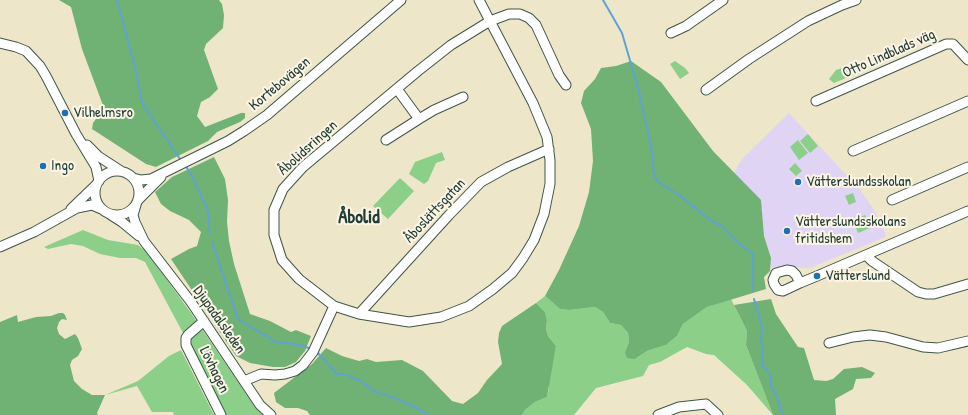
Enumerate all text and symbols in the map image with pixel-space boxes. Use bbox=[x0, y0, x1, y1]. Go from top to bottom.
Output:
street label: Otto Lindblads väg bbox=[840, 26, 938, 82]
street label: Kortebovägen bbox=[246, 53, 314, 115]
place label: Vilhelmsro bbox=[73, 104, 133, 122]
marker: Vilhelmsro bbox=[60, 108, 70, 118]
street label: Åbolidsringen bbox=[275, 117, 341, 179]
place label: Ingo bbox=[51, 157, 74, 175]
marker: Ingo bbox=[38, 161, 48, 171]
place label: Vätterslundsskolan bbox=[806, 173, 911, 191]
street label: Åboslättsgatan bbox=[401, 175, 469, 247]
marker: Vätterslundsskolan bbox=[793, 177, 803, 187]
district label: Åbolid bbox=[338, 207, 380, 229]
place label: Vätterslundsskolans fritidshem bbox=[795, 213, 906, 248]
marker: Vätterslundsskolans fritidshem bbox=[782, 226, 792, 236]
place label: Vätterslund bbox=[825, 267, 890, 285]
marker: Vätterslund bbox=[812, 271, 822, 281]
street label: Djupadalsleden bbox=[189, 282, 249, 358]
street label: Lövhagen bbox=[195, 344, 233, 396]

